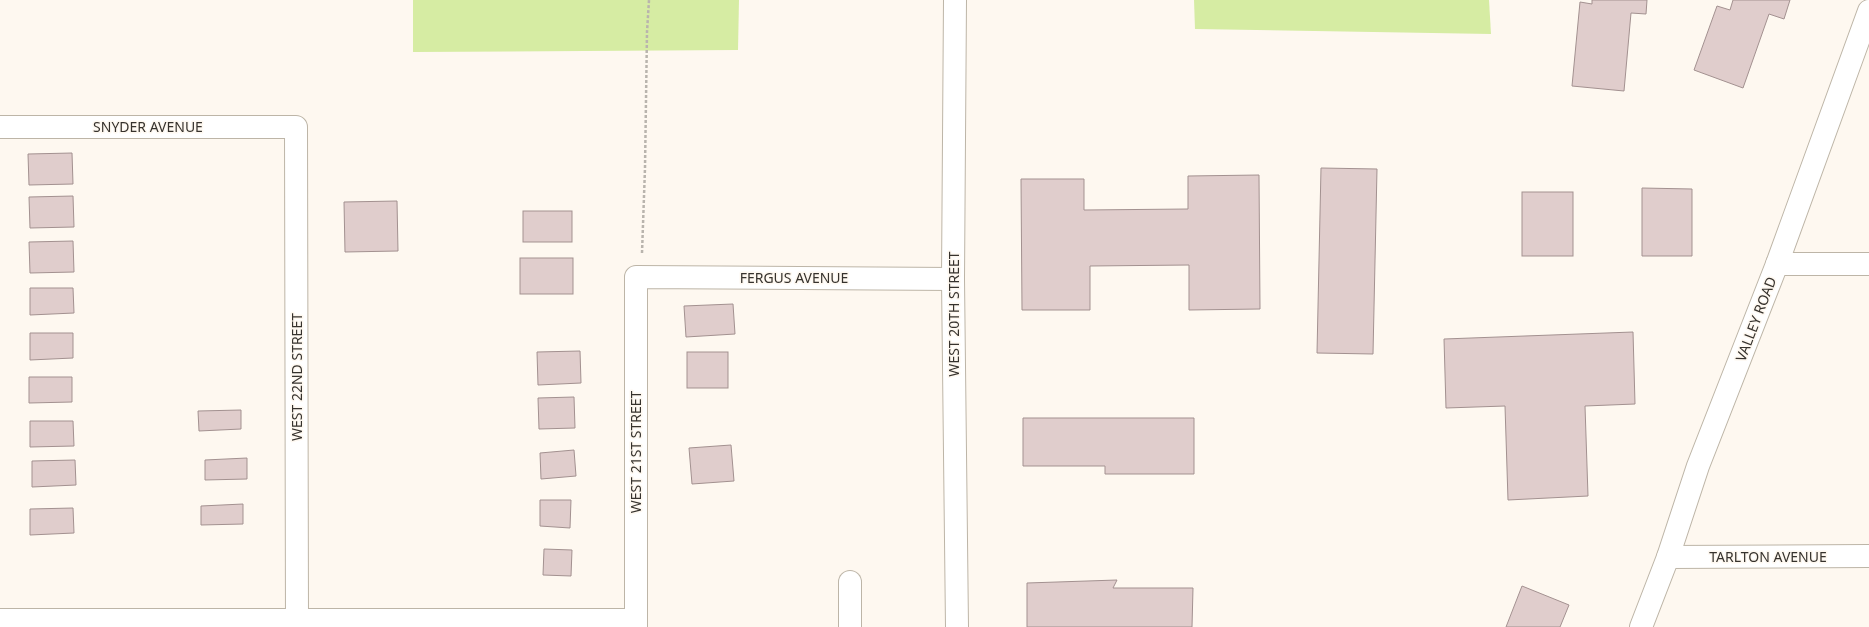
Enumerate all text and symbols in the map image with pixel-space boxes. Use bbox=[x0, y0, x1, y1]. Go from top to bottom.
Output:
street label: SNYDER AVENUE bbox=[93, 117, 203, 136]
street label: WEST 20TH STREET bbox=[944, 251, 963, 377]
street label: FERGUS AVENUE bbox=[740, 268, 848, 287]
street label: VALLEY ROAD bbox=[1731, 274, 1780, 364]
street label: WEST 22ND STREET bbox=[287, 313, 306, 441]
street label: WEST 21ST STREET bbox=[626, 391, 645, 513]
street label: TARLTON AVENUE bbox=[1709, 547, 1827, 566]

